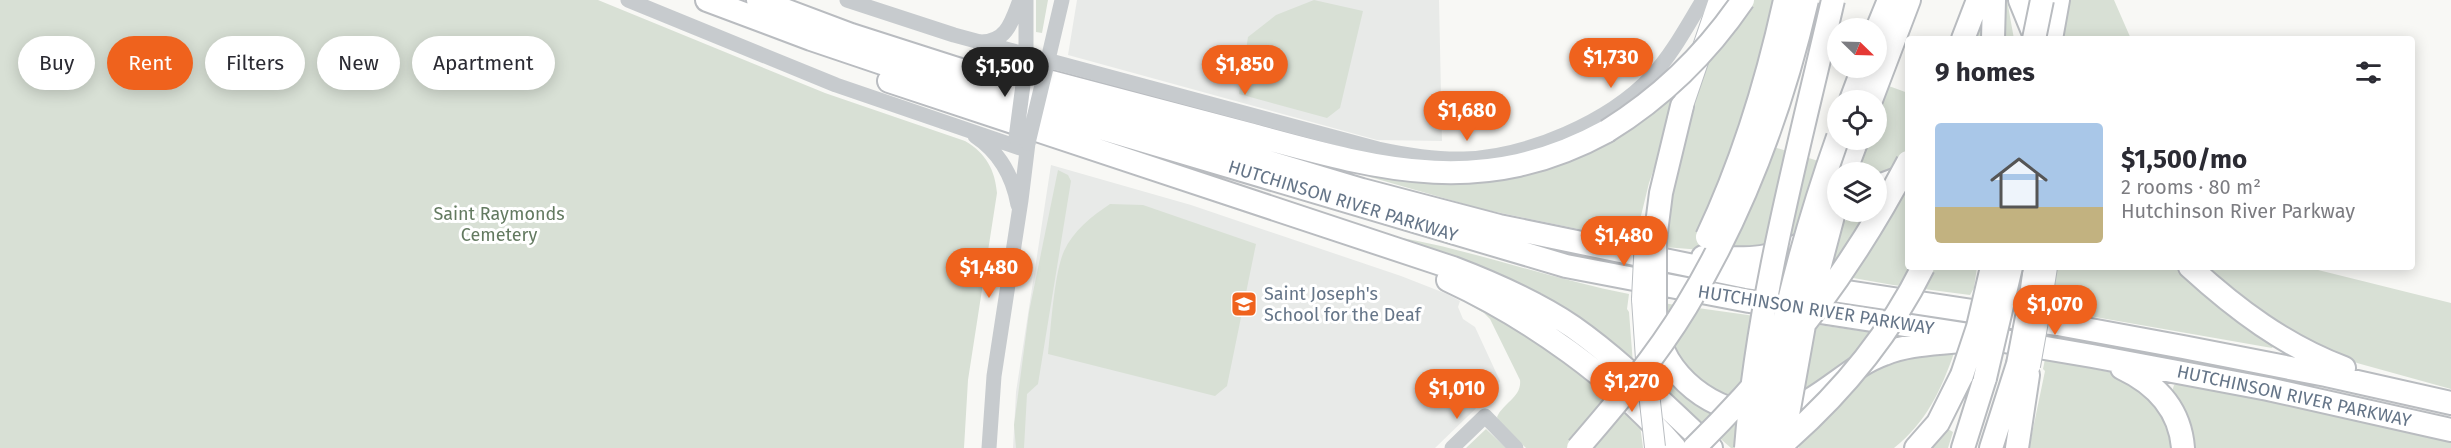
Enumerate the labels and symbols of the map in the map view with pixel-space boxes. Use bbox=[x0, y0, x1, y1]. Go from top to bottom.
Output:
north arrow bbox=[1827, 18, 1887, 78]
pin: $1,730 bbox=[1562, 38, 1660, 89]
pin: $1,850 bbox=[1196, 45, 1294, 96]
pin: $1,500 bbox=[956, 47, 1054, 98]
pin: $1,680 bbox=[1418, 91, 1516, 142]
street label: HUTCHINSON RIVER PARKWAY bbox=[1226, 156, 1461, 246]
park label: Saint Raymonds Cemetery bbox=[433, 203, 565, 246]
pin: $1,480 bbox=[1575, 216, 1673, 267]
pin: $1,480 bbox=[940, 248, 1038, 299]
street label: HUTCHINSON RIVER PARKWAY bbox=[1696, 280, 1936, 340]
place label: Saint Joseph's School for the Deaf bbox=[1264, 283, 1423, 326]
pin: $1,070 bbox=[2006, 285, 2104, 336]
school or university icon: Saint Joseph's School for the Deaf bbox=[1229, 289, 1259, 319]
street label: HUTCHINSON RIVER PARKWAY bbox=[2175, 360, 2413, 432]
pin: $1,270 bbox=[1583, 362, 1681, 413]
pin: $1,010 bbox=[1408, 369, 1506, 420]

